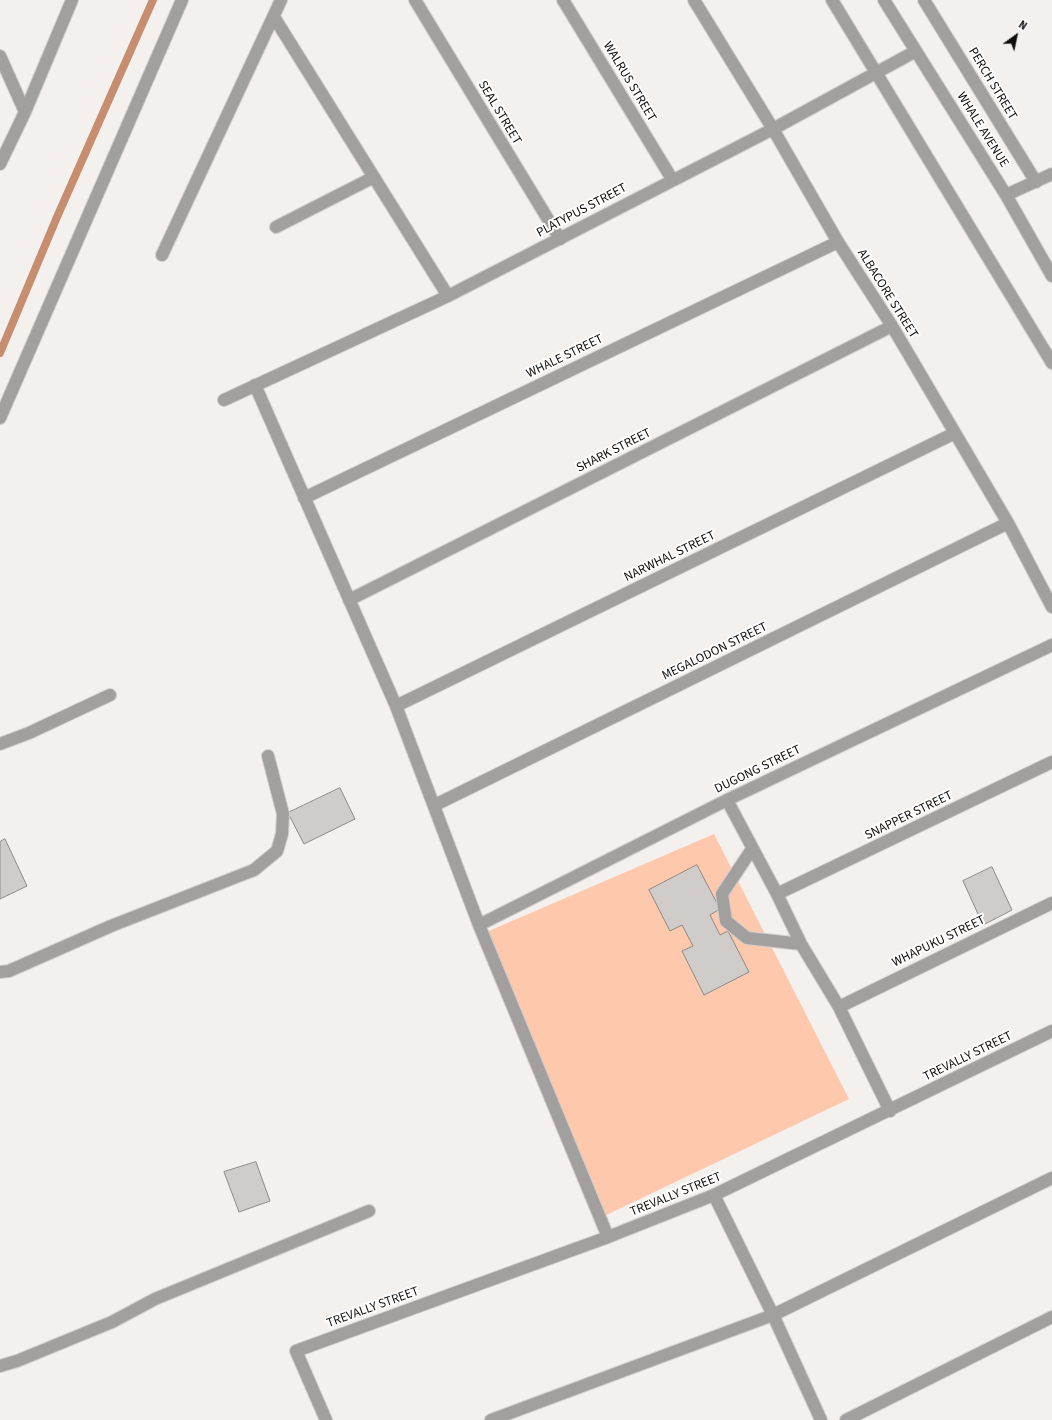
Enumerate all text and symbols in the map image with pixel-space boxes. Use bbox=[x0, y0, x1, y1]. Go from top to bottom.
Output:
north arrow bbox=[996, 16, 1036, 56]
text: N bbox=[1016, 17, 1030, 34]
street label: WALRUS STREET bbox=[599, 39, 659, 125]
street label: PERCH STREET bbox=[964, 45, 1020, 123]
street label: SEAL STREET bbox=[474, 78, 524, 148]
street label: WHALE AVENUE bbox=[953, 90, 1011, 170]
street label: PLATYPUS STREET bbox=[534, 181, 630, 241]
street label: ALBACORE STREET bbox=[853, 247, 921, 341]
street label: WHALE STREET bbox=[524, 332, 606, 382]
street label: SHARK STREET bbox=[574, 426, 654, 476]
street label: NARWHAL STREET bbox=[622, 528, 718, 586]
street label: MEGALODON STREET bbox=[660, 620, 770, 684]
street label: DUGONG STREET bbox=[712, 742, 804, 798]
street label: SNAPPER STREET bbox=[863, 788, 955, 844]
street label: WHAPUKU STREET bbox=[890, 913, 988, 971]
street label: TREVALLY STREET bbox=[921, 1029, 1015, 1085]
street label: TREVALLY STREET bbox=[628, 1170, 724, 1220]
street label: TREVALLY STREET bbox=[325, 1284, 421, 1332]

